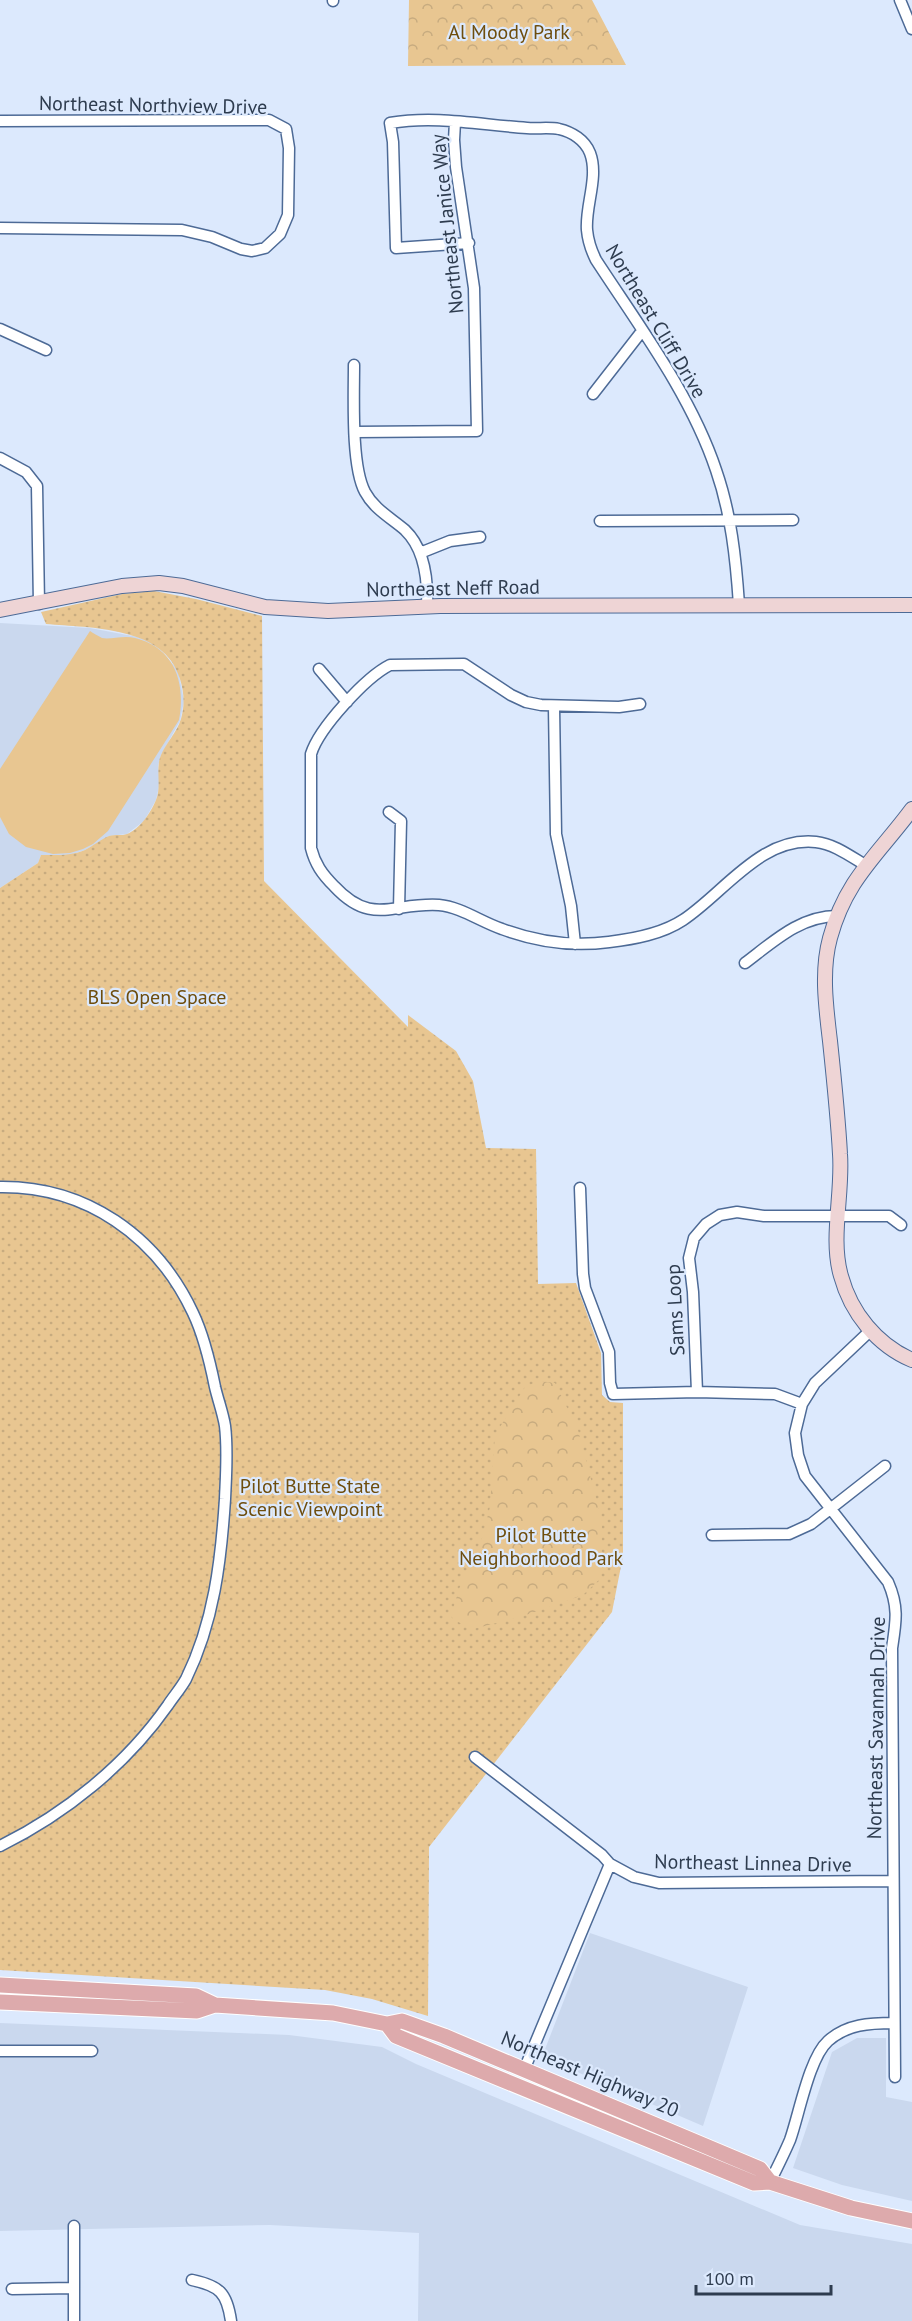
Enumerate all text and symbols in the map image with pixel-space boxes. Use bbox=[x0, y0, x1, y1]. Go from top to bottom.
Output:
park label: Al Moody Park bbox=[448, 19, 570, 45]
street label: Northeast Northview Drive bbox=[39, 90, 267, 120]
street label: Northeast Janice Way bbox=[425, 132, 469, 315]
street label: Northeast Cliff Drive bbox=[600, 239, 712, 403]
street label: Northeast Neff Road bbox=[366, 573, 540, 603]
park label: BLS Open Space bbox=[88, 984, 227, 1010]
street label: Sams Loop bbox=[660, 1263, 690, 1357]
park label: Pilot Butte State Scenic Viewpoint bbox=[238, 1473, 383, 1522]
park label: Pilot Butte Neighborhood Park bbox=[459, 1522, 624, 1571]
street label: Northeast Savannah Drive bbox=[861, 1616, 891, 1840]
street label: Northeast Linnea Drive bbox=[654, 1848, 852, 1878]
street label: Northeast Highway 20 bbox=[497, 2025, 683, 2123]
scale bar bbox=[696, 2258, 831, 2296]
text: 100 m bbox=[705, 2267, 754, 2290]

